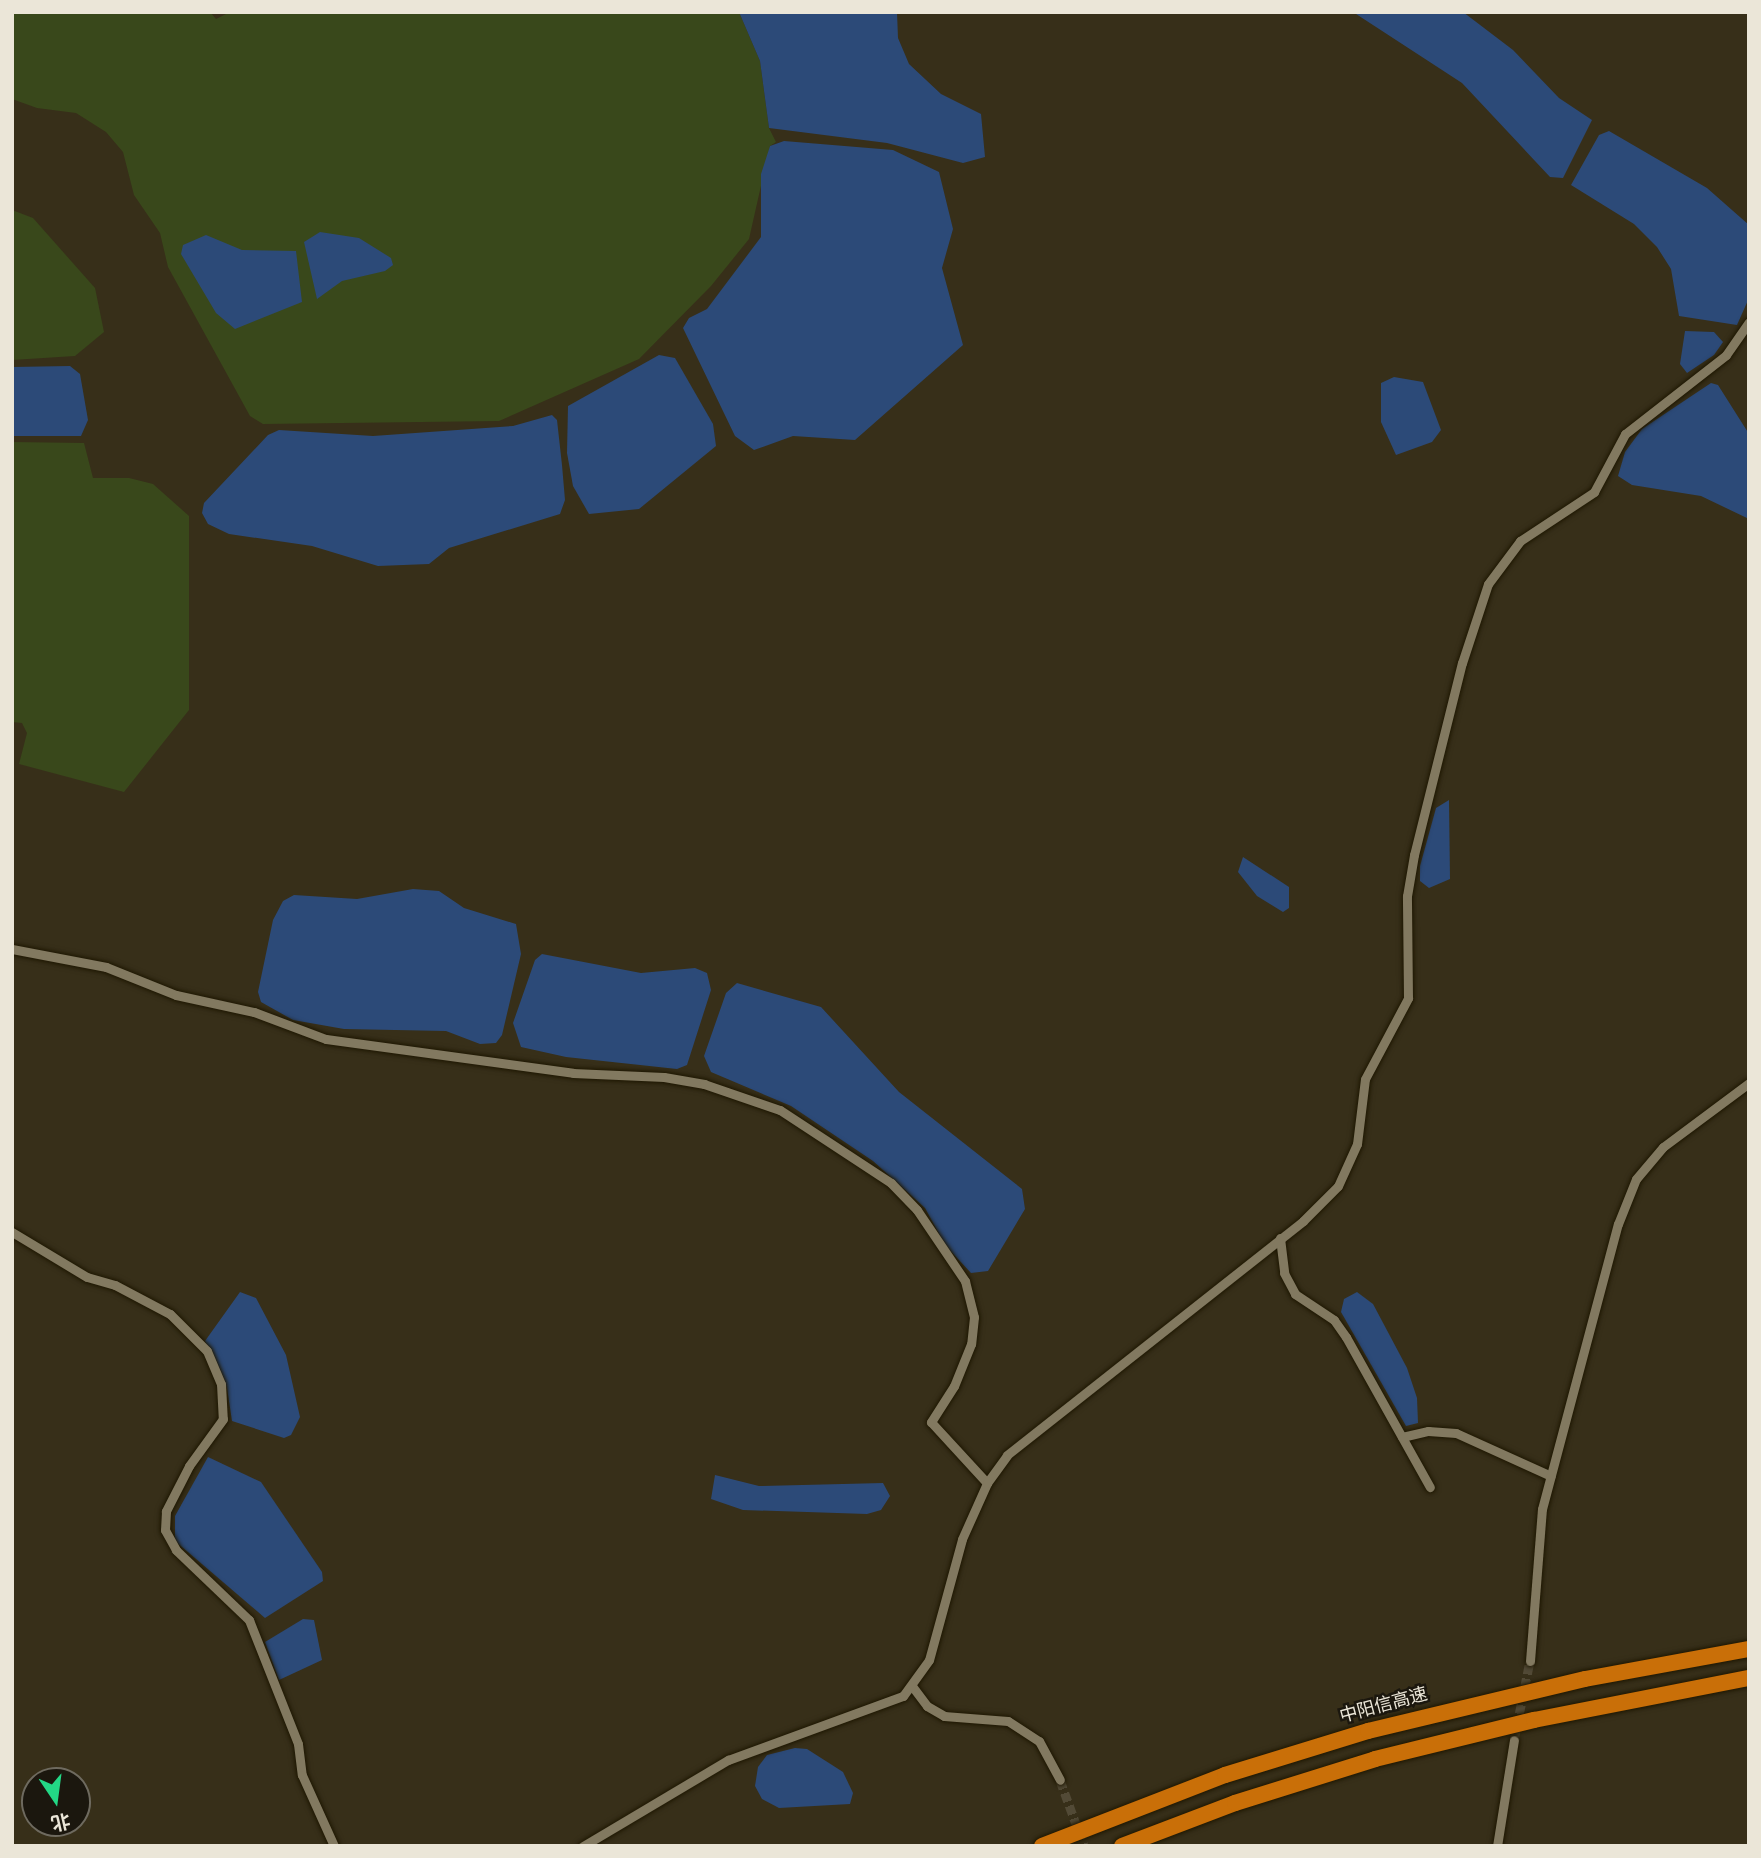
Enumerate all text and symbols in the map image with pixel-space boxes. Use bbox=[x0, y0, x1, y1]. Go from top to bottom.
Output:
street label: 中阳信高速 bbox=[1338, 1685, 1430, 1729]
north arrow bbox=[21, 1767, 91, 1837]
text: 北 bbox=[48, 1807, 72, 1834]

